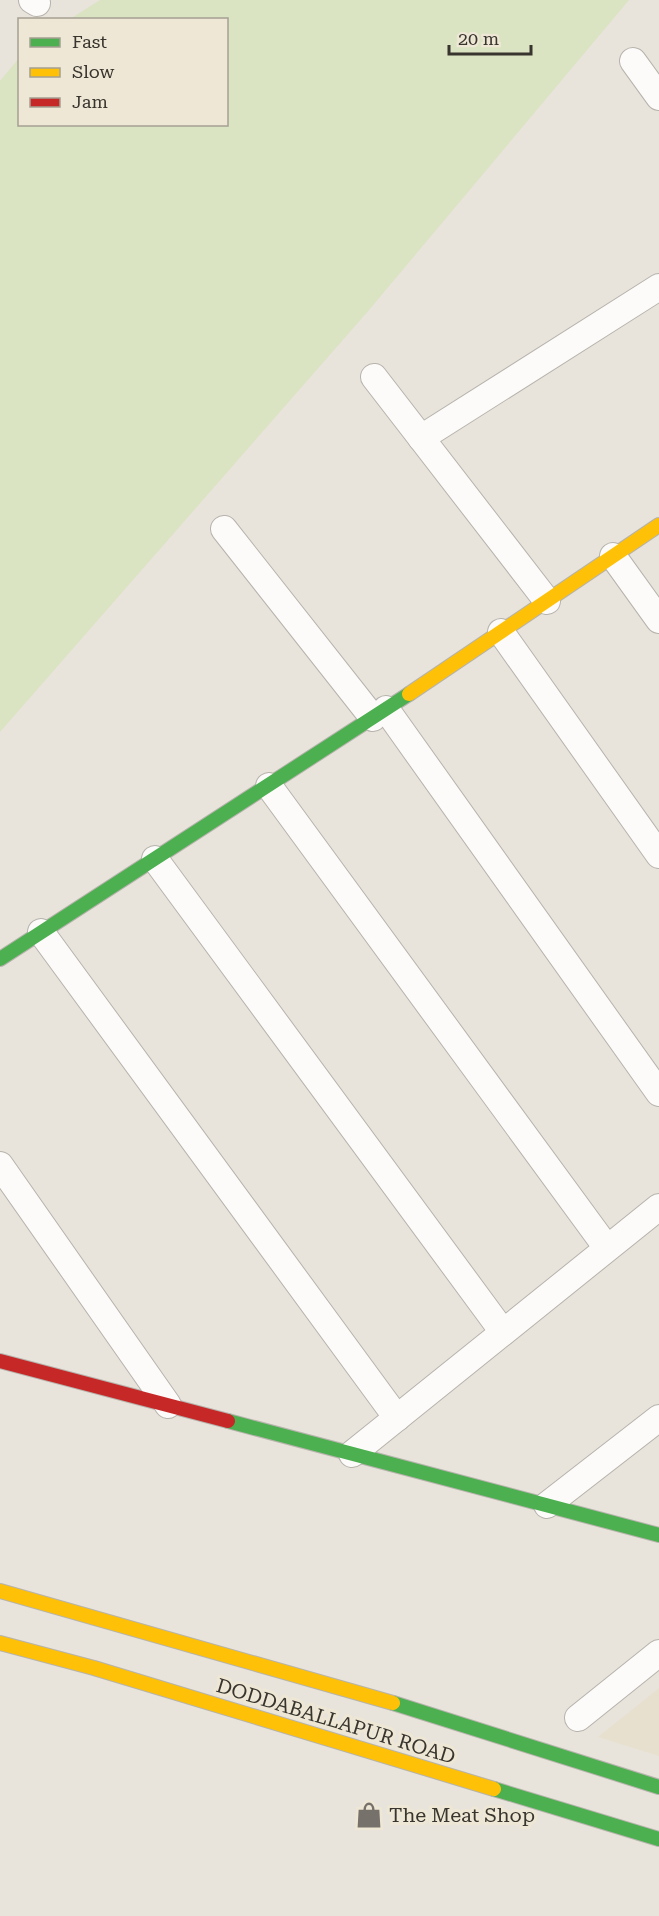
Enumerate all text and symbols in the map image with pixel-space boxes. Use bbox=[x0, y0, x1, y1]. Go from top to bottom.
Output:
legend bbox=[18, 18, 228, 126]
scale bar bbox=[449, 18, 532, 56]
text: 20 m bbox=[458, 28, 499, 49]
text: Fast bbox=[72, 31, 107, 52]
text: Slow bbox=[72, 61, 114, 82]
text: Jam bbox=[72, 91, 108, 112]
street label: DODDABALLAPUR ROAD bbox=[214, 1673, 458, 1769]
shop icon: The Meat Shop bbox=[354, 1800, 384, 1830]
place label: The Meat Shop bbox=[389, 1803, 535, 1827]

